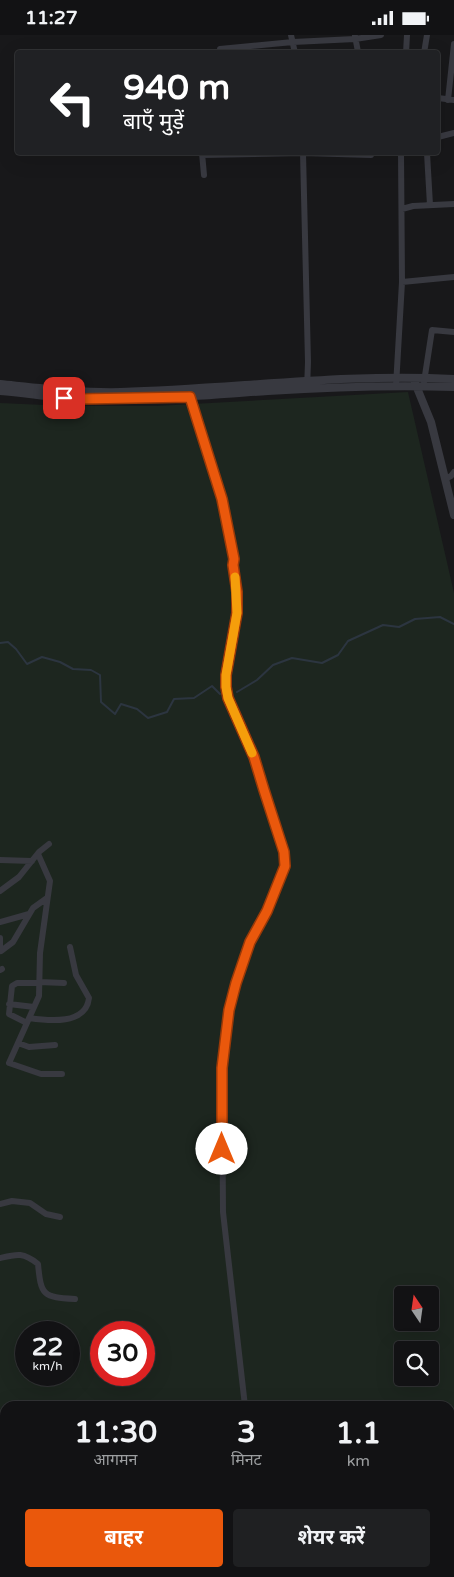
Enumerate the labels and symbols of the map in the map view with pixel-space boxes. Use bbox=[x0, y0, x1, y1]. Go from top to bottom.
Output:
pin bbox=[43, 377, 85, 419]
position arrow bbox=[195, 1122, 247, 1174]
north arrow bbox=[394, 1286, 439, 1331]
speed limit sign: 30 bbox=[90, 1321, 155, 1386]

